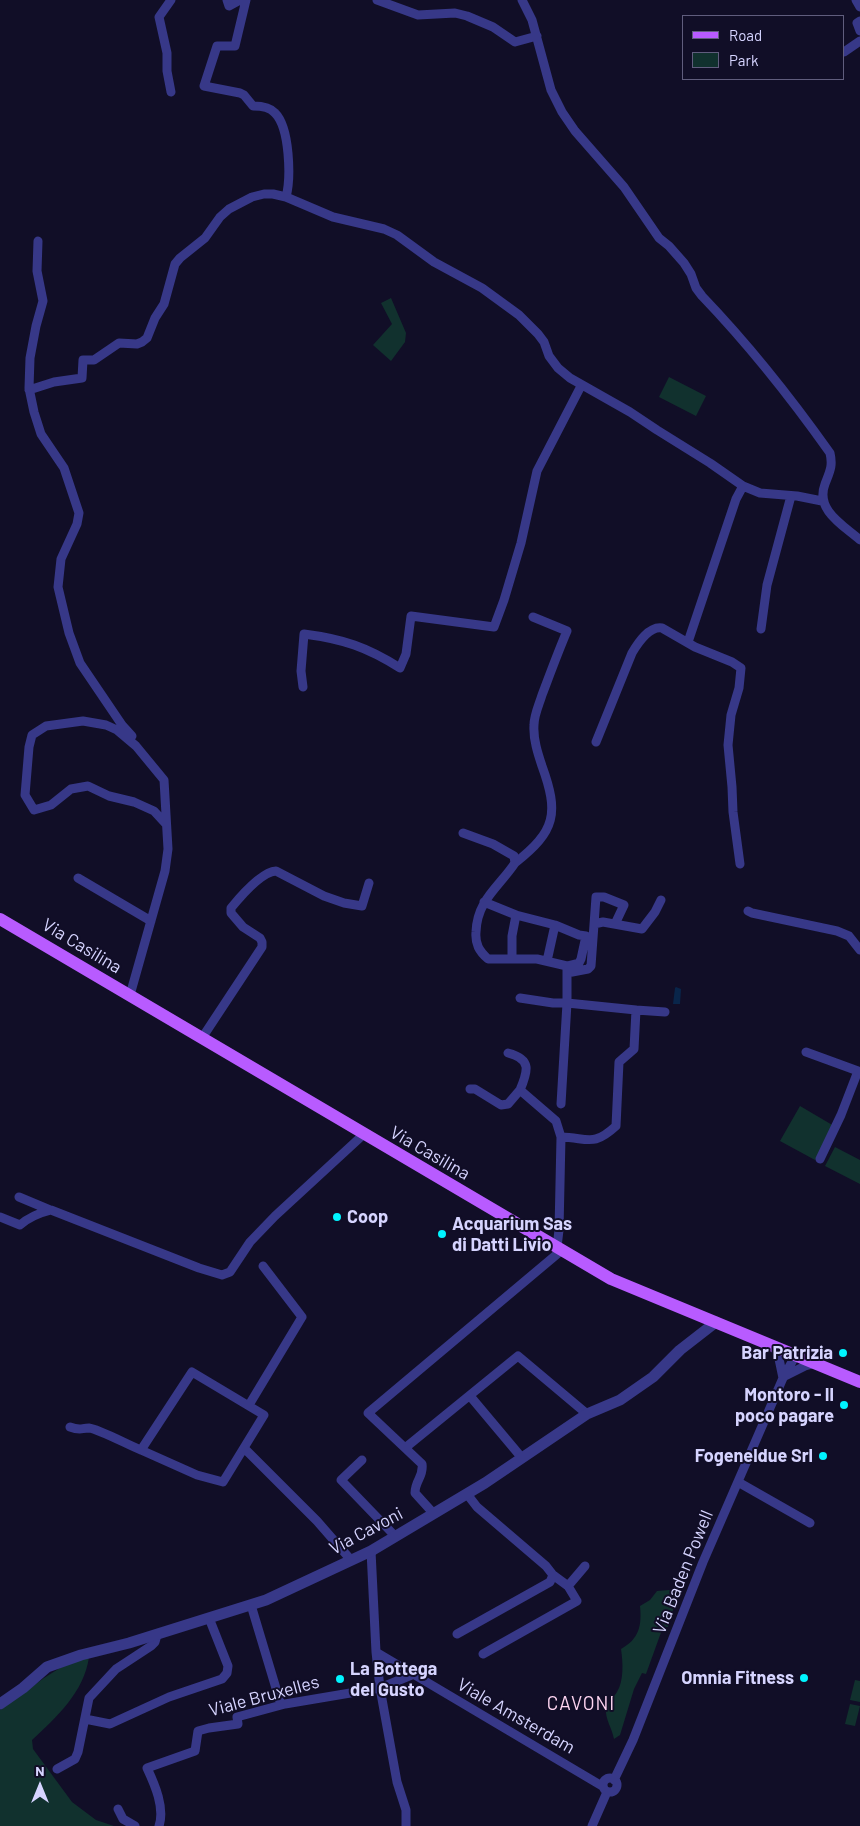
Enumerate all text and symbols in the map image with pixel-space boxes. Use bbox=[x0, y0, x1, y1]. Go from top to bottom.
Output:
legend bbox=[682, 15, 845, 80]
text: Road bbox=[729, 26, 762, 44]
text: Park bbox=[729, 51, 758, 69]
street label: Via Casilina bbox=[38, 914, 126, 978]
street label: Via Casilina bbox=[386, 1121, 474, 1185]
place label: Coop bbox=[347, 1206, 388, 1228]
marker: Coop bbox=[331, 1211, 343, 1223]
place label: Acquarium Sas di Datti Livio bbox=[452, 1213, 572, 1256]
marker: Acquarium Sas di Datti Livio bbox=[436, 1228, 448, 1240]
place label: Bar Patrizia bbox=[741, 1342, 833, 1364]
marker: Bar Patrizia bbox=[837, 1347, 849, 1359]
place label: Montoro - Il poco pagare bbox=[735, 1384, 834, 1426]
marker: Montoro - Il poco pagare bbox=[838, 1399, 850, 1411]
place label: Fogeneldue Srl bbox=[695, 1445, 813, 1467]
marker: Fogeneldue Srl bbox=[817, 1450, 829, 1462]
street label: Via Cavoni bbox=[326, 1503, 406, 1559]
street label: Via Baden Powell bbox=[648, 1507, 718, 1637]
place label: La Bottega del Gusto bbox=[350, 1658, 437, 1700]
place label: Omnia Fitness bbox=[681, 1667, 794, 1689]
street label: Viale Bruxelles bbox=[206, 1671, 322, 1721]
marker: Omnia Fitness bbox=[798, 1672, 810, 1684]
marker: La Bottega del Gusto bbox=[334, 1673, 346, 1685]
street label: Viale Amsterdam bbox=[453, 1674, 579, 1758]
district label: CAVONI bbox=[546, 1693, 616, 1715]
north arrow bbox=[15, 1761, 65, 1811]
text: N bbox=[35, 1762, 45, 1779]

